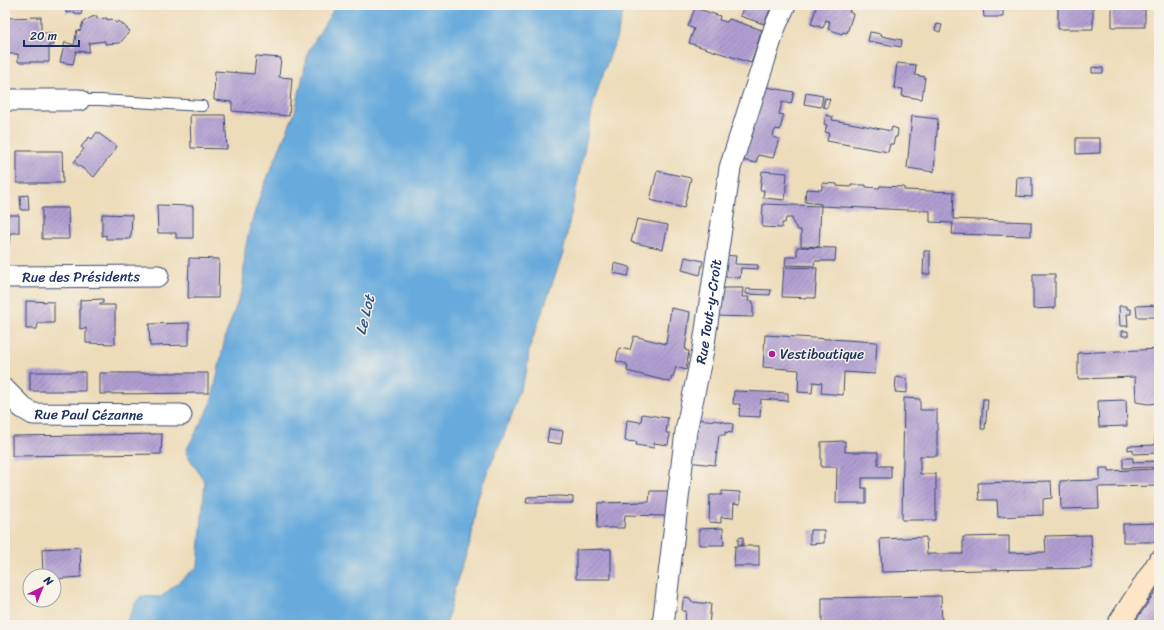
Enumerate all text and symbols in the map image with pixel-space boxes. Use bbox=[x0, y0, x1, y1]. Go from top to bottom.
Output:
scale bar bbox=[24, 22, 79, 48]
text: 20 m bbox=[30, 25, 57, 47]
street label: Rue Tout-y-Croît bbox=[688, 257, 729, 366]
street label: Rue des Présidents bbox=[22, 264, 140, 289]
water label: Le Lot bbox=[348, 291, 383, 337]
place label: Vestiboutique bbox=[780, 342, 864, 367]
marker: Vestiboutique bbox=[767, 349, 777, 359]
street label: Rue Paul Cézanne bbox=[35, 402, 143, 427]
north arrow bbox=[22, 568, 62, 608]
text: N bbox=[38, 571, 58, 591]

